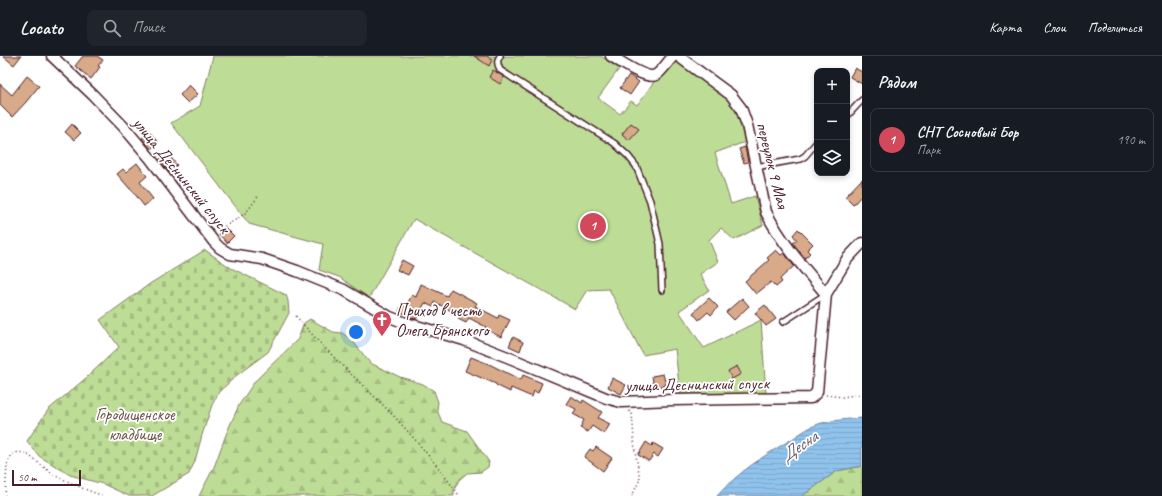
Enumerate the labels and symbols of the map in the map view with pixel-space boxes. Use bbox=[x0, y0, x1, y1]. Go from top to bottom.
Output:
street label: улица Деснинский спуск bbox=[128, 112, 236, 239]
street label: переулок 9 Мая bbox=[752, 120, 794, 212]
pin: 1 bbox=[580, 211, 606, 241]
place label: Приход в честь Олега Брянского bbox=[396, 300, 491, 341]
church icon: Приход в честь Олега Брянского bbox=[371, 309, 393, 337]
your location bbox=[346, 322, 366, 342]
street label: улица Деснинский спуск bbox=[624, 373, 771, 396]
park label: Городищенское кладбище bbox=[96, 404, 176, 445]
water label: Десна bbox=[776, 425, 823, 467]
scale bar bbox=[12, 468, 81, 487]

